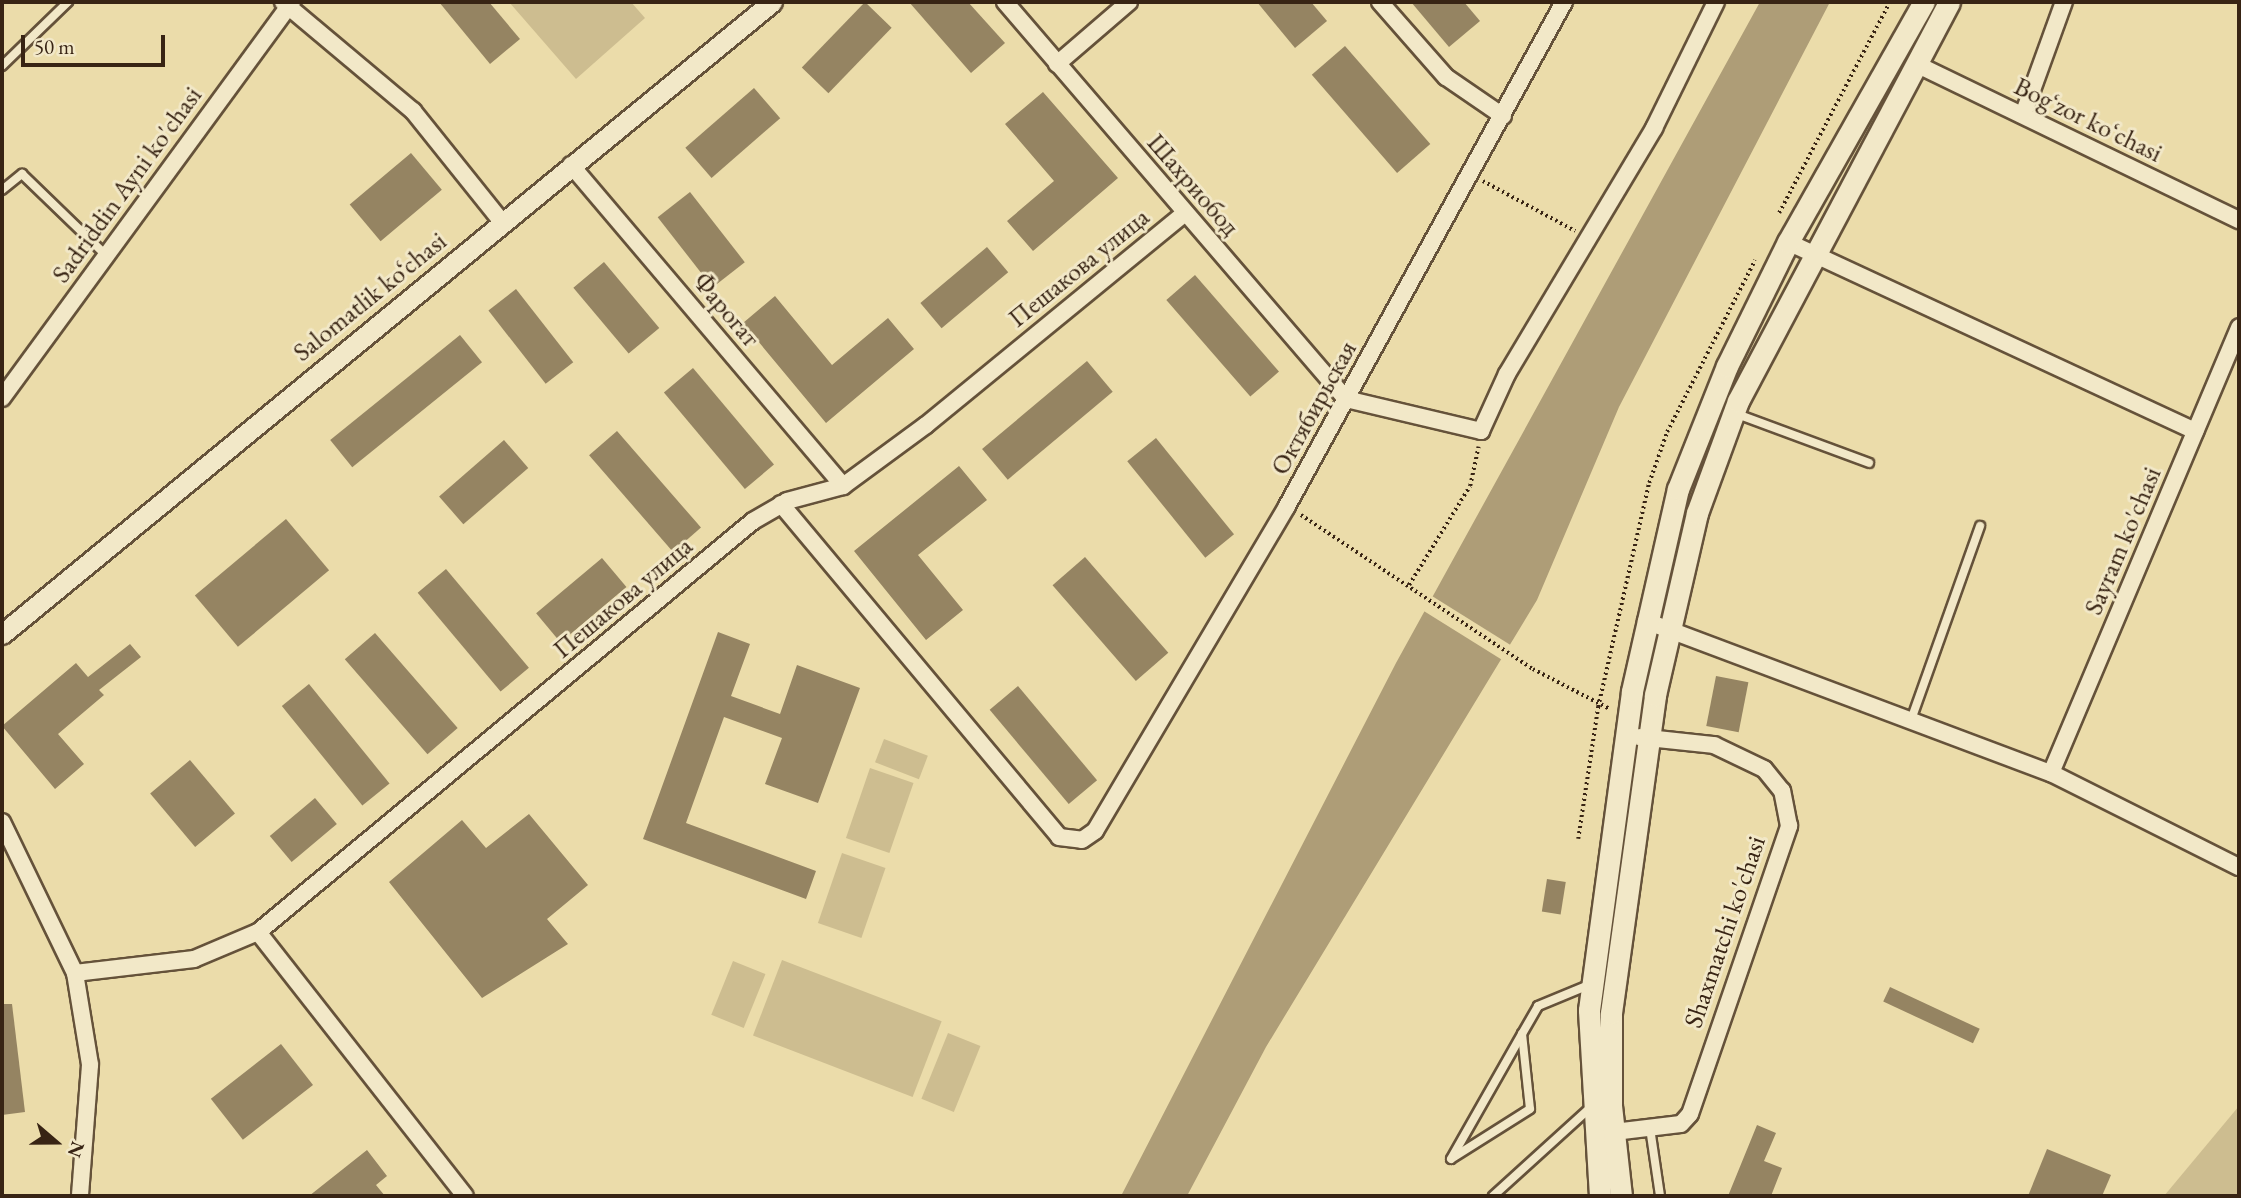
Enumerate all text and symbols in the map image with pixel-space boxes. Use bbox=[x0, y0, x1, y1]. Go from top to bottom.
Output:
scale bar bbox=[24, 21, 168, 65]
text: 50 m bbox=[34, 33, 75, 60]
street label: Bogʻzor koʻchasi bbox=[2009, 71, 2167, 169]
street label: Sadriddin Ayni ko'chasi bbox=[45, 81, 209, 289]
street label: Шахриобод bbox=[1140, 128, 1246, 242]
street label: Пешакова улица bbox=[1002, 202, 1156, 334]
street label: Salomatlik ko‘chasi bbox=[287, 226, 453, 368]
street label: Фарогат bbox=[686, 267, 766, 353]
street label: Октябирьская bbox=[1264, 336, 1364, 480]
street label: Sayram ko'chasi bbox=[2078, 462, 2168, 620]
street label: Пешакова улица bbox=[547, 531, 699, 665]
street label: Shaxmatchi ko'chasi bbox=[1678, 832, 1772, 1032]
north arrow bbox=[21, 1107, 91, 1177]
text: N bbox=[62, 1138, 91, 1161]

